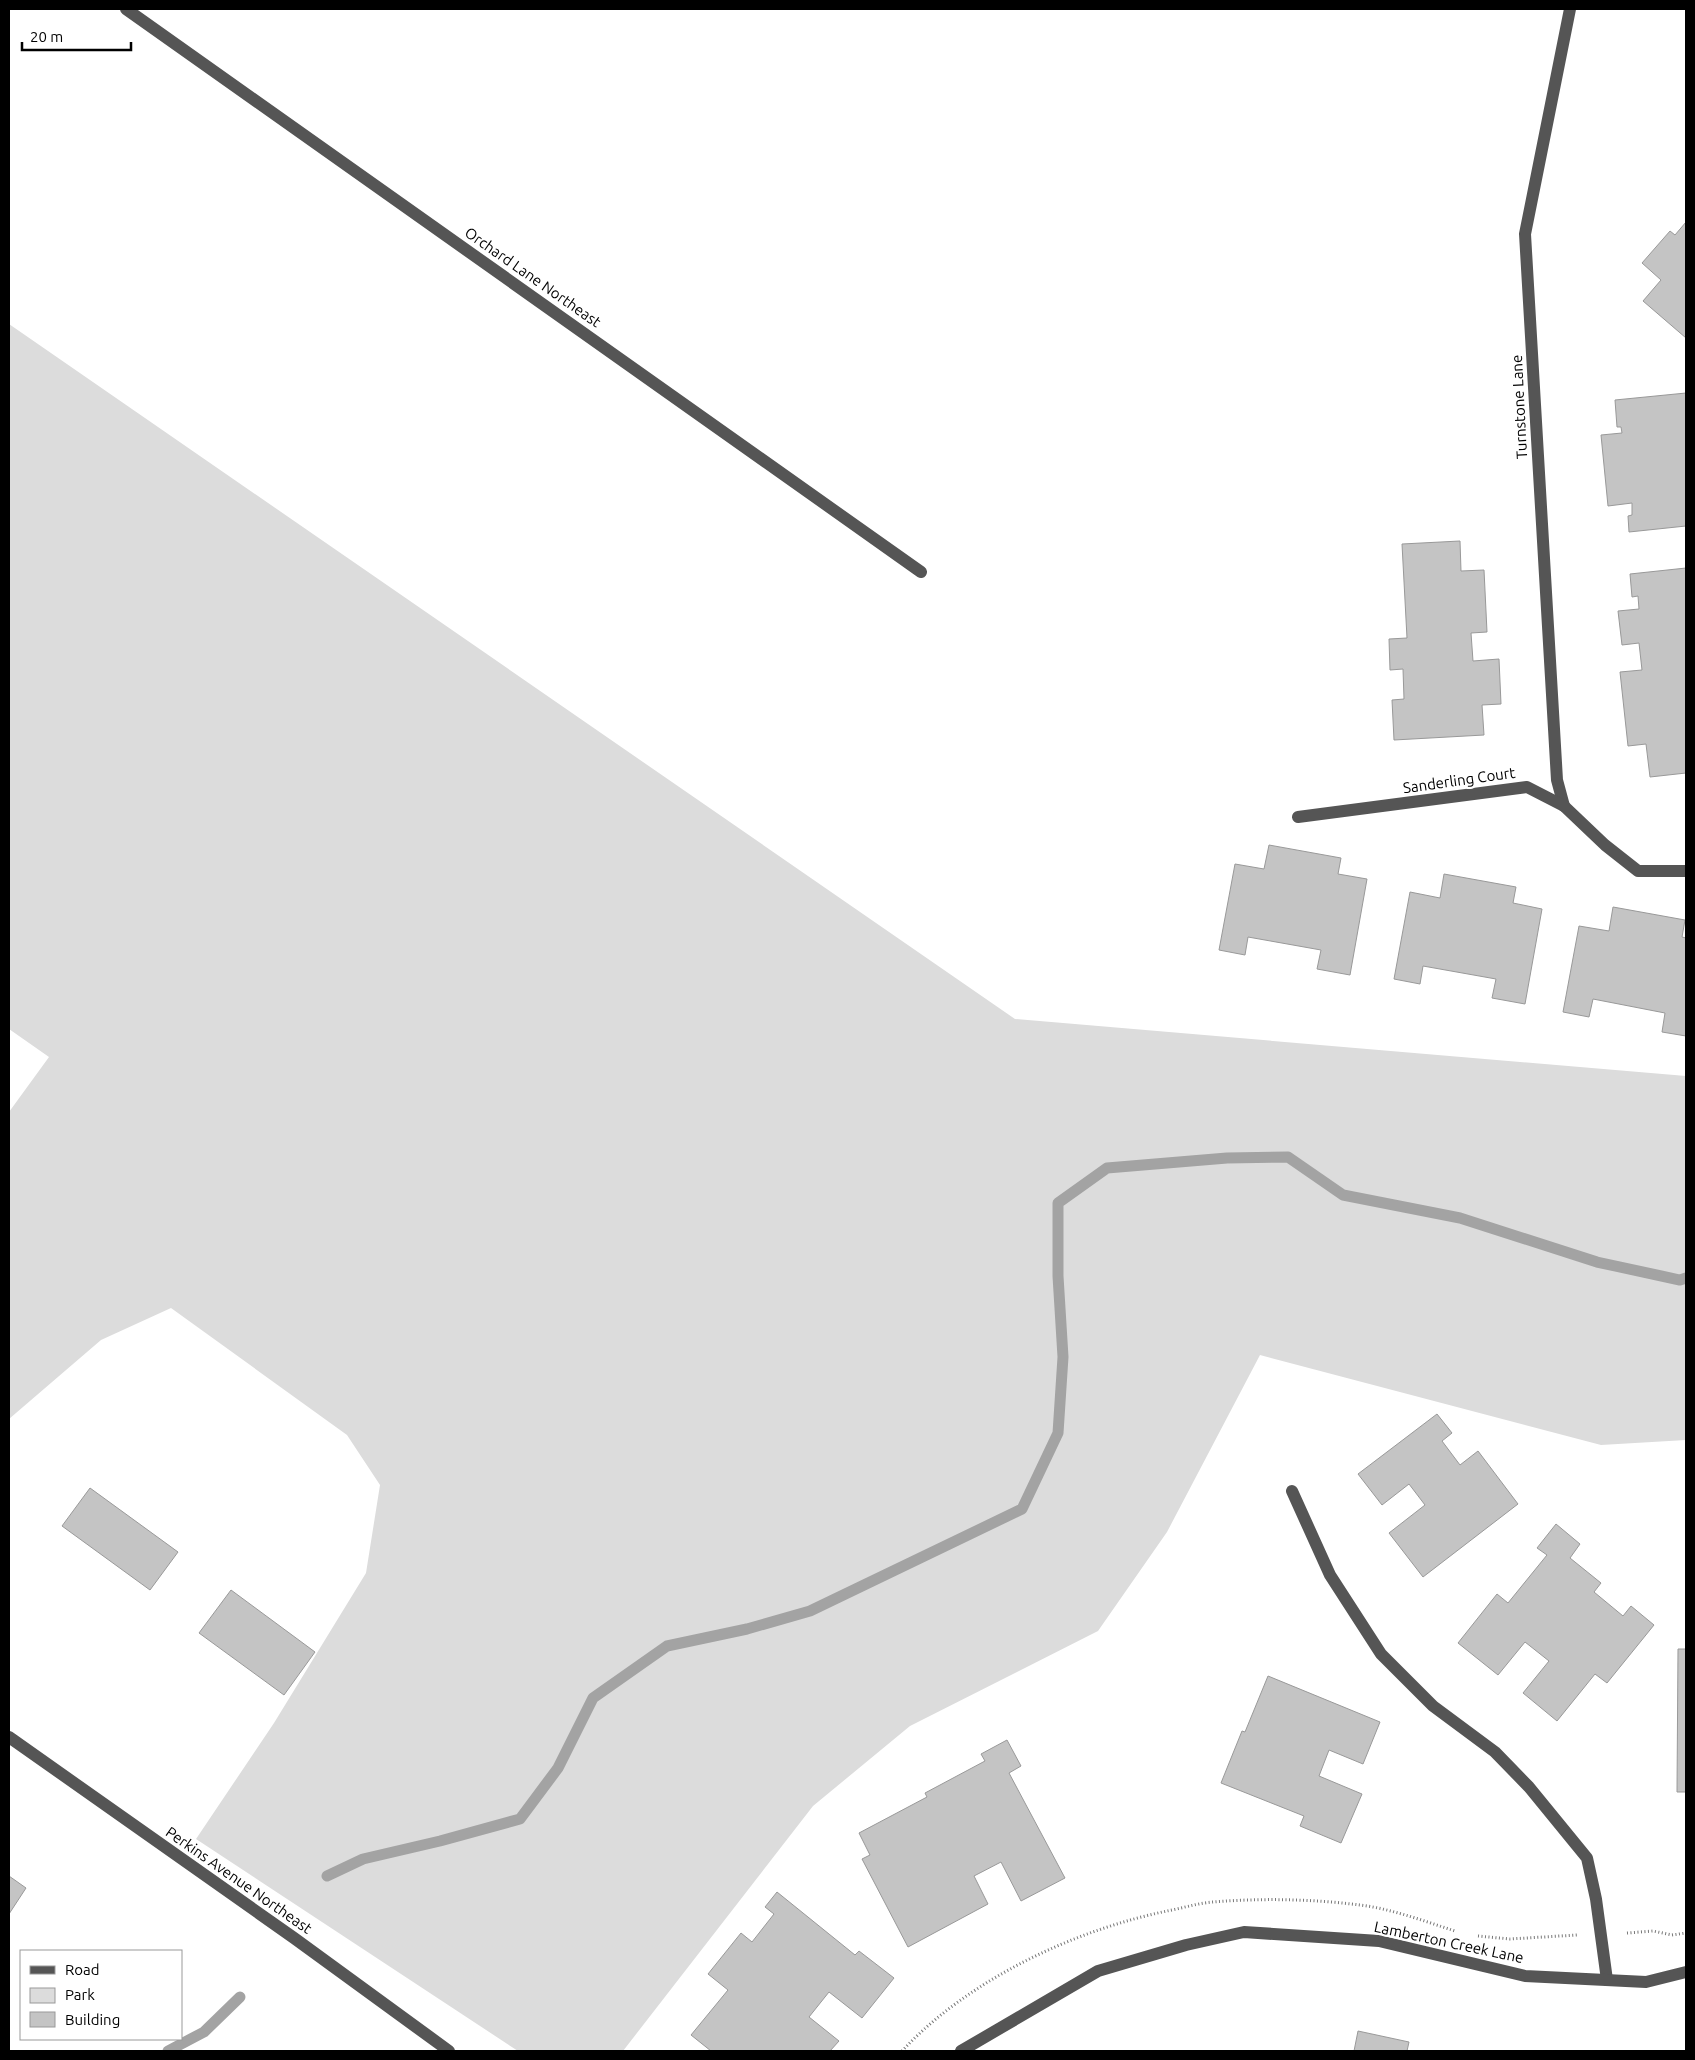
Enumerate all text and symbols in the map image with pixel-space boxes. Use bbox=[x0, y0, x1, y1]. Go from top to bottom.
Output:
scale bar bbox=[22, 20, 131, 52]
text: 20 m bbox=[30, 28, 63, 45]
street label: Orchard Lane Northeast bbox=[462, 224, 604, 331]
street label: Turnstone Lane bbox=[1508, 354, 1530, 460]
street label: Sanderling Court bbox=[1402, 764, 1516, 796]
street label: Perkins Avenue Northeast bbox=[163, 1823, 315, 1937]
street label: Lamberton Creek Lane bbox=[1373, 1918, 1525, 1966]
legend bbox=[20, 1950, 182, 2040]
text: Road bbox=[65, 1961, 100, 1978]
text: Park bbox=[65, 1986, 95, 2003]
text: Building bbox=[65, 2011, 120, 2028]

